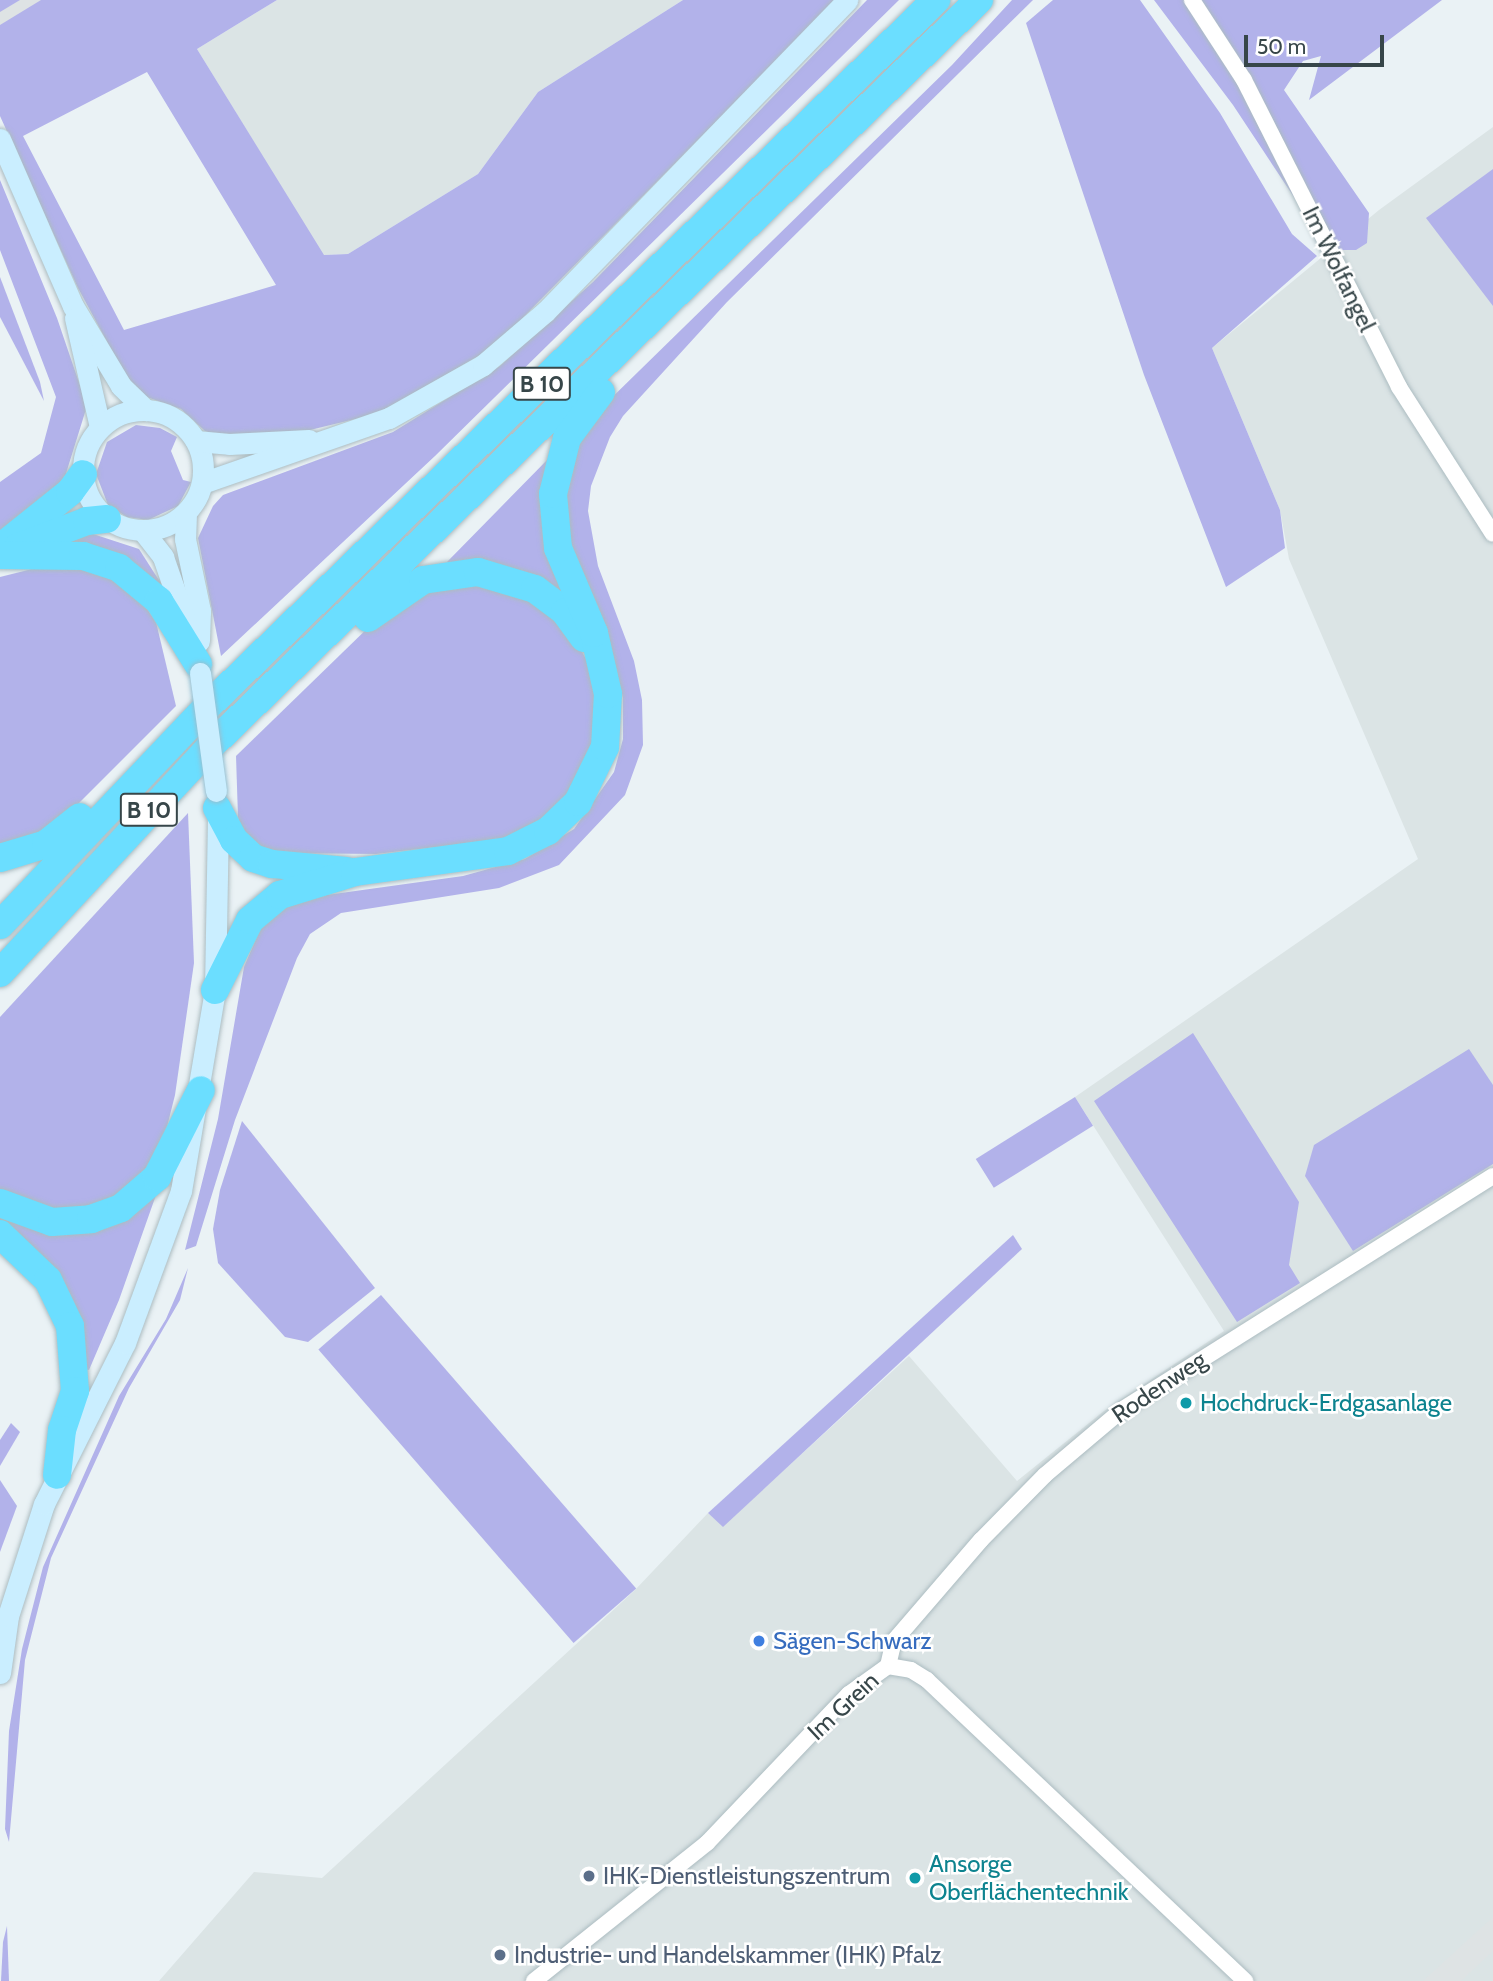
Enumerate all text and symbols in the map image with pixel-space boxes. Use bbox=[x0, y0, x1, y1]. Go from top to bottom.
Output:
scale bar bbox=[1248, 21, 1388, 65]
text: 50 m bbox=[1257, 34, 1306, 59]
street label: Im Wolfangel bbox=[1296, 202, 1382, 336]
road number: B 10 bbox=[512, 364, 572, 404]
road number: B 10 bbox=[119, 790, 179, 830]
street label: Rodenweg bbox=[1106, 1345, 1212, 1429]
place label: Hochdruck-Erdgasanlage bbox=[1200, 1389, 1452, 1417]
marker: Hochdruck-Erdgasanlage bbox=[1178, 1395, 1194, 1411]
place label: Sägen-Schwarz bbox=[773, 1627, 931, 1655]
marker: Sägen-Schwarz bbox=[751, 1633, 767, 1649]
street label: Im Grein bbox=[802, 1666, 884, 1746]
place label: Ansorge Oberflächentechnik bbox=[929, 1850, 1129, 1906]
place label: IHK-Dienstleistungszentrum bbox=[603, 1862, 890, 1890]
marker: IHK-Dienstleistungszentrum bbox=[581, 1868, 597, 1884]
marker: Ansorge Oberflächentechnik bbox=[907, 1870, 923, 1886]
place label: Industrie- und Handelskammer (IHK) Pfalz bbox=[514, 1941, 942, 1969]
marker: Industrie- und Handelskammer (IHK) Pfalz bbox=[492, 1947, 508, 1963]

